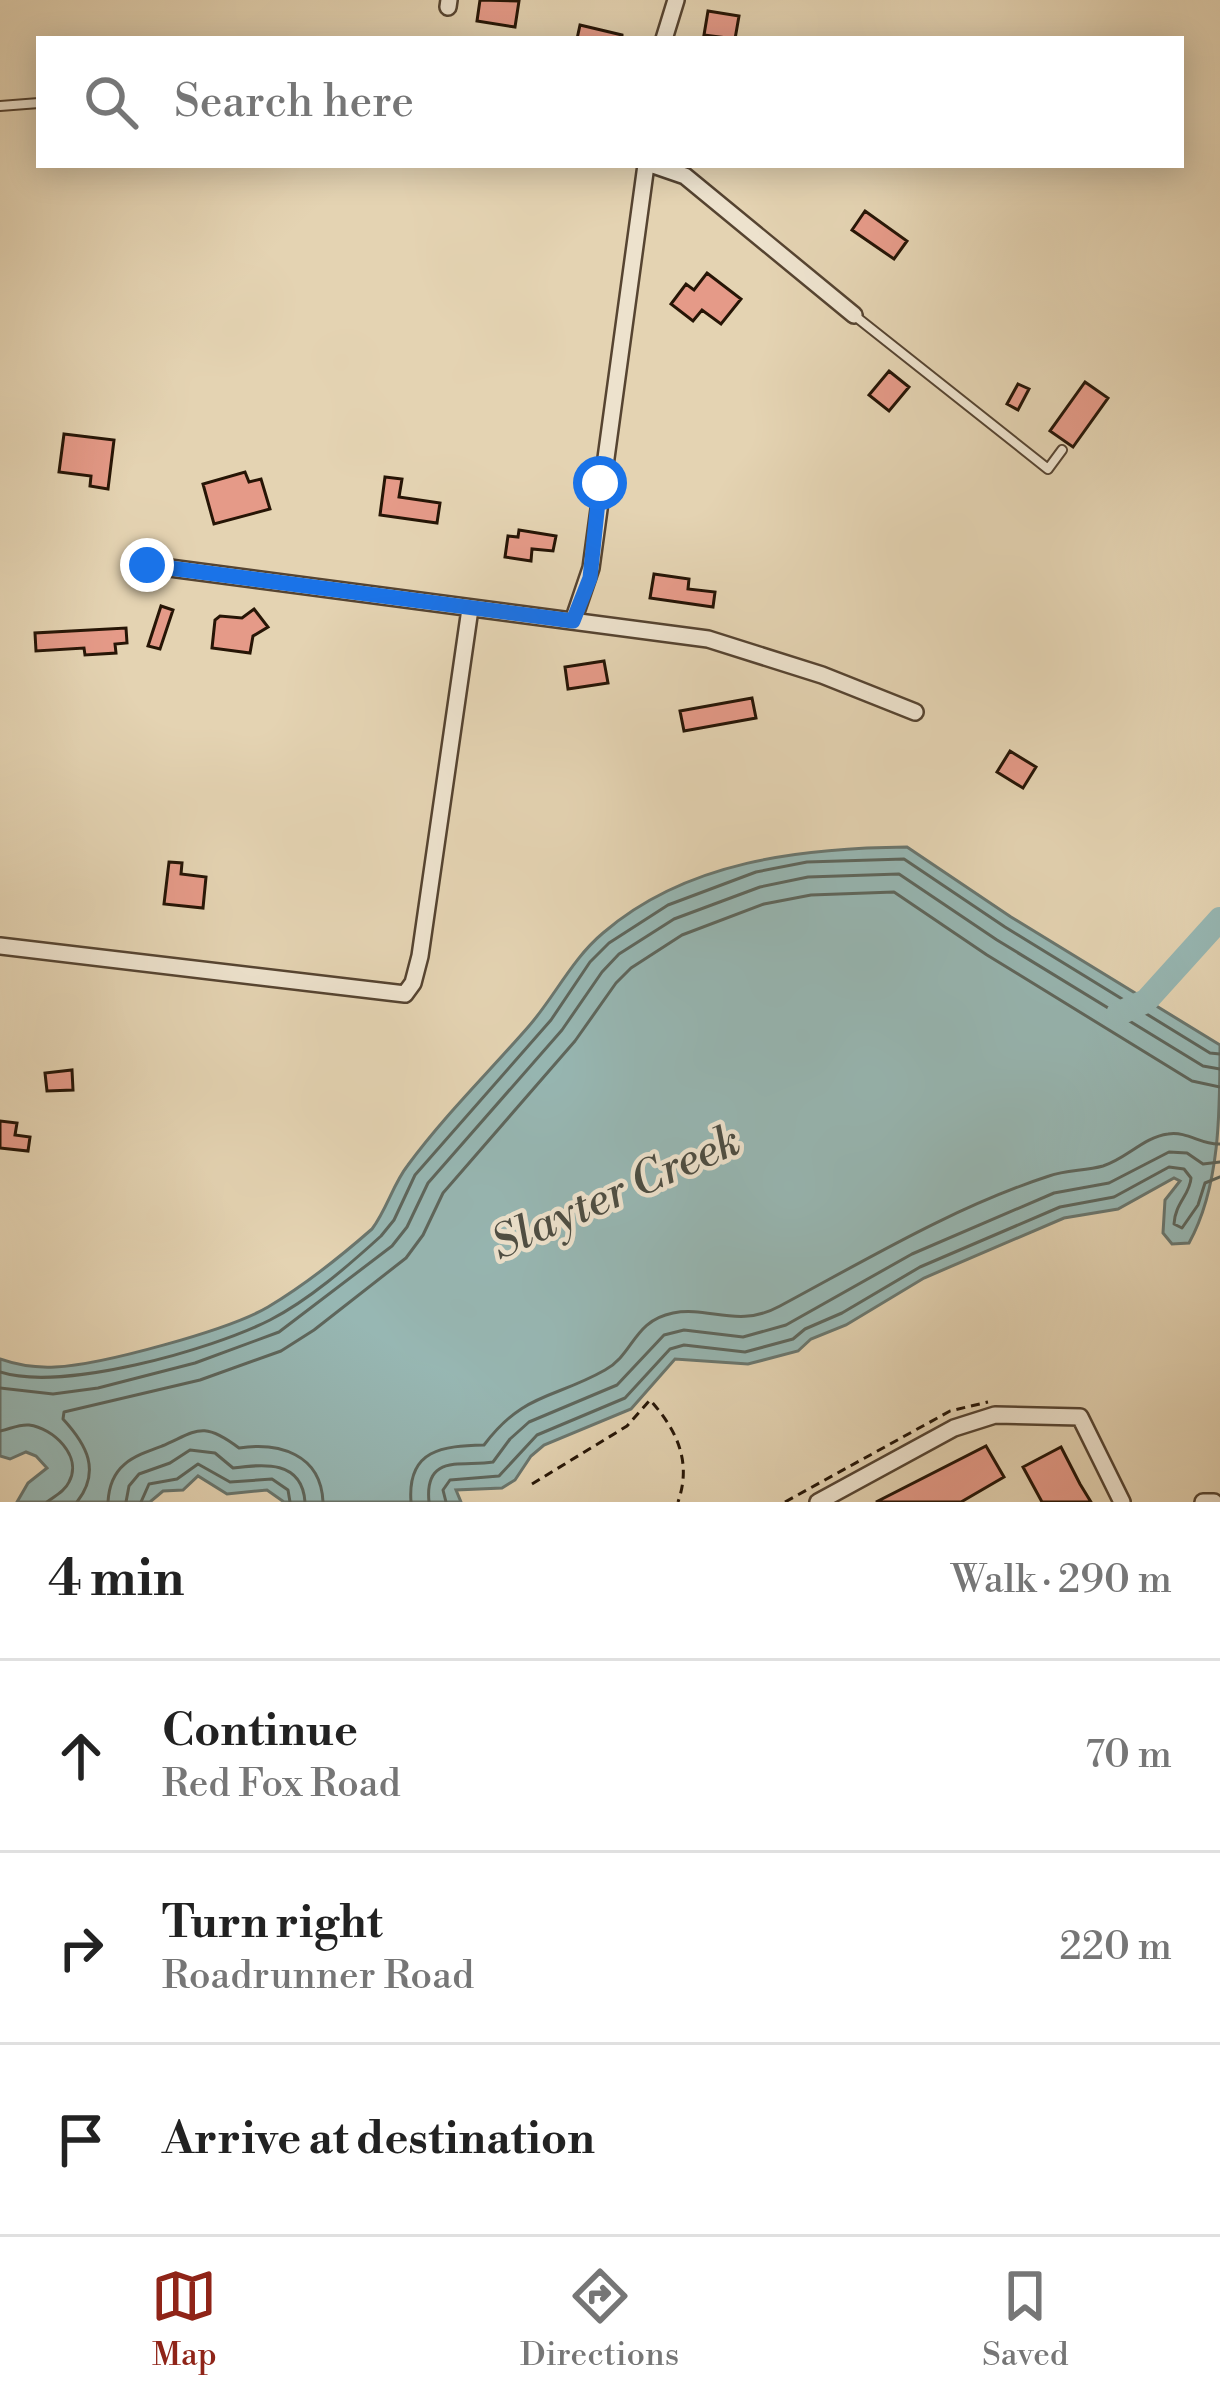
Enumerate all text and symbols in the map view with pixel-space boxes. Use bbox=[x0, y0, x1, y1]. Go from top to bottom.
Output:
search box bbox=[36, 36, 1184, 168]
icon: search bbox=[78, 69, 144, 135]
text: Search here bbox=[174, 74, 414, 131]
route start bbox=[573, 456, 627, 510]
route end bbox=[120, 538, 174, 592]
water label: Slayter Creek bbox=[482, 1113, 750, 1273]
text: 4 min bbox=[48, 1548, 184, 1612]
text: Walk · 290 m bbox=[951, 1556, 1172, 1605]
text: Continue bbox=[162, 1703, 358, 1760]
icon: ahead bbox=[48, 1723, 114, 1789]
text: 70 m bbox=[1085, 1731, 1172, 1780]
text: Red Fox Road bbox=[162, 1760, 401, 1809]
text: Turn right bbox=[162, 1895, 383, 1952]
icon: right bbox=[48, 1915, 114, 1981]
text: 220 m bbox=[1059, 1923, 1172, 1972]
text: Roadrunner Road bbox=[162, 1952, 474, 2001]
icon: arrive bbox=[48, 2107, 114, 2173]
text: Arrive at destination bbox=[162, 2111, 595, 2168]
tab: Map bbox=[151, 2263, 217, 2376]
tab: Directions bbox=[520, 2263, 679, 2376]
tab: Saved bbox=[982, 2263, 1069, 2376]

